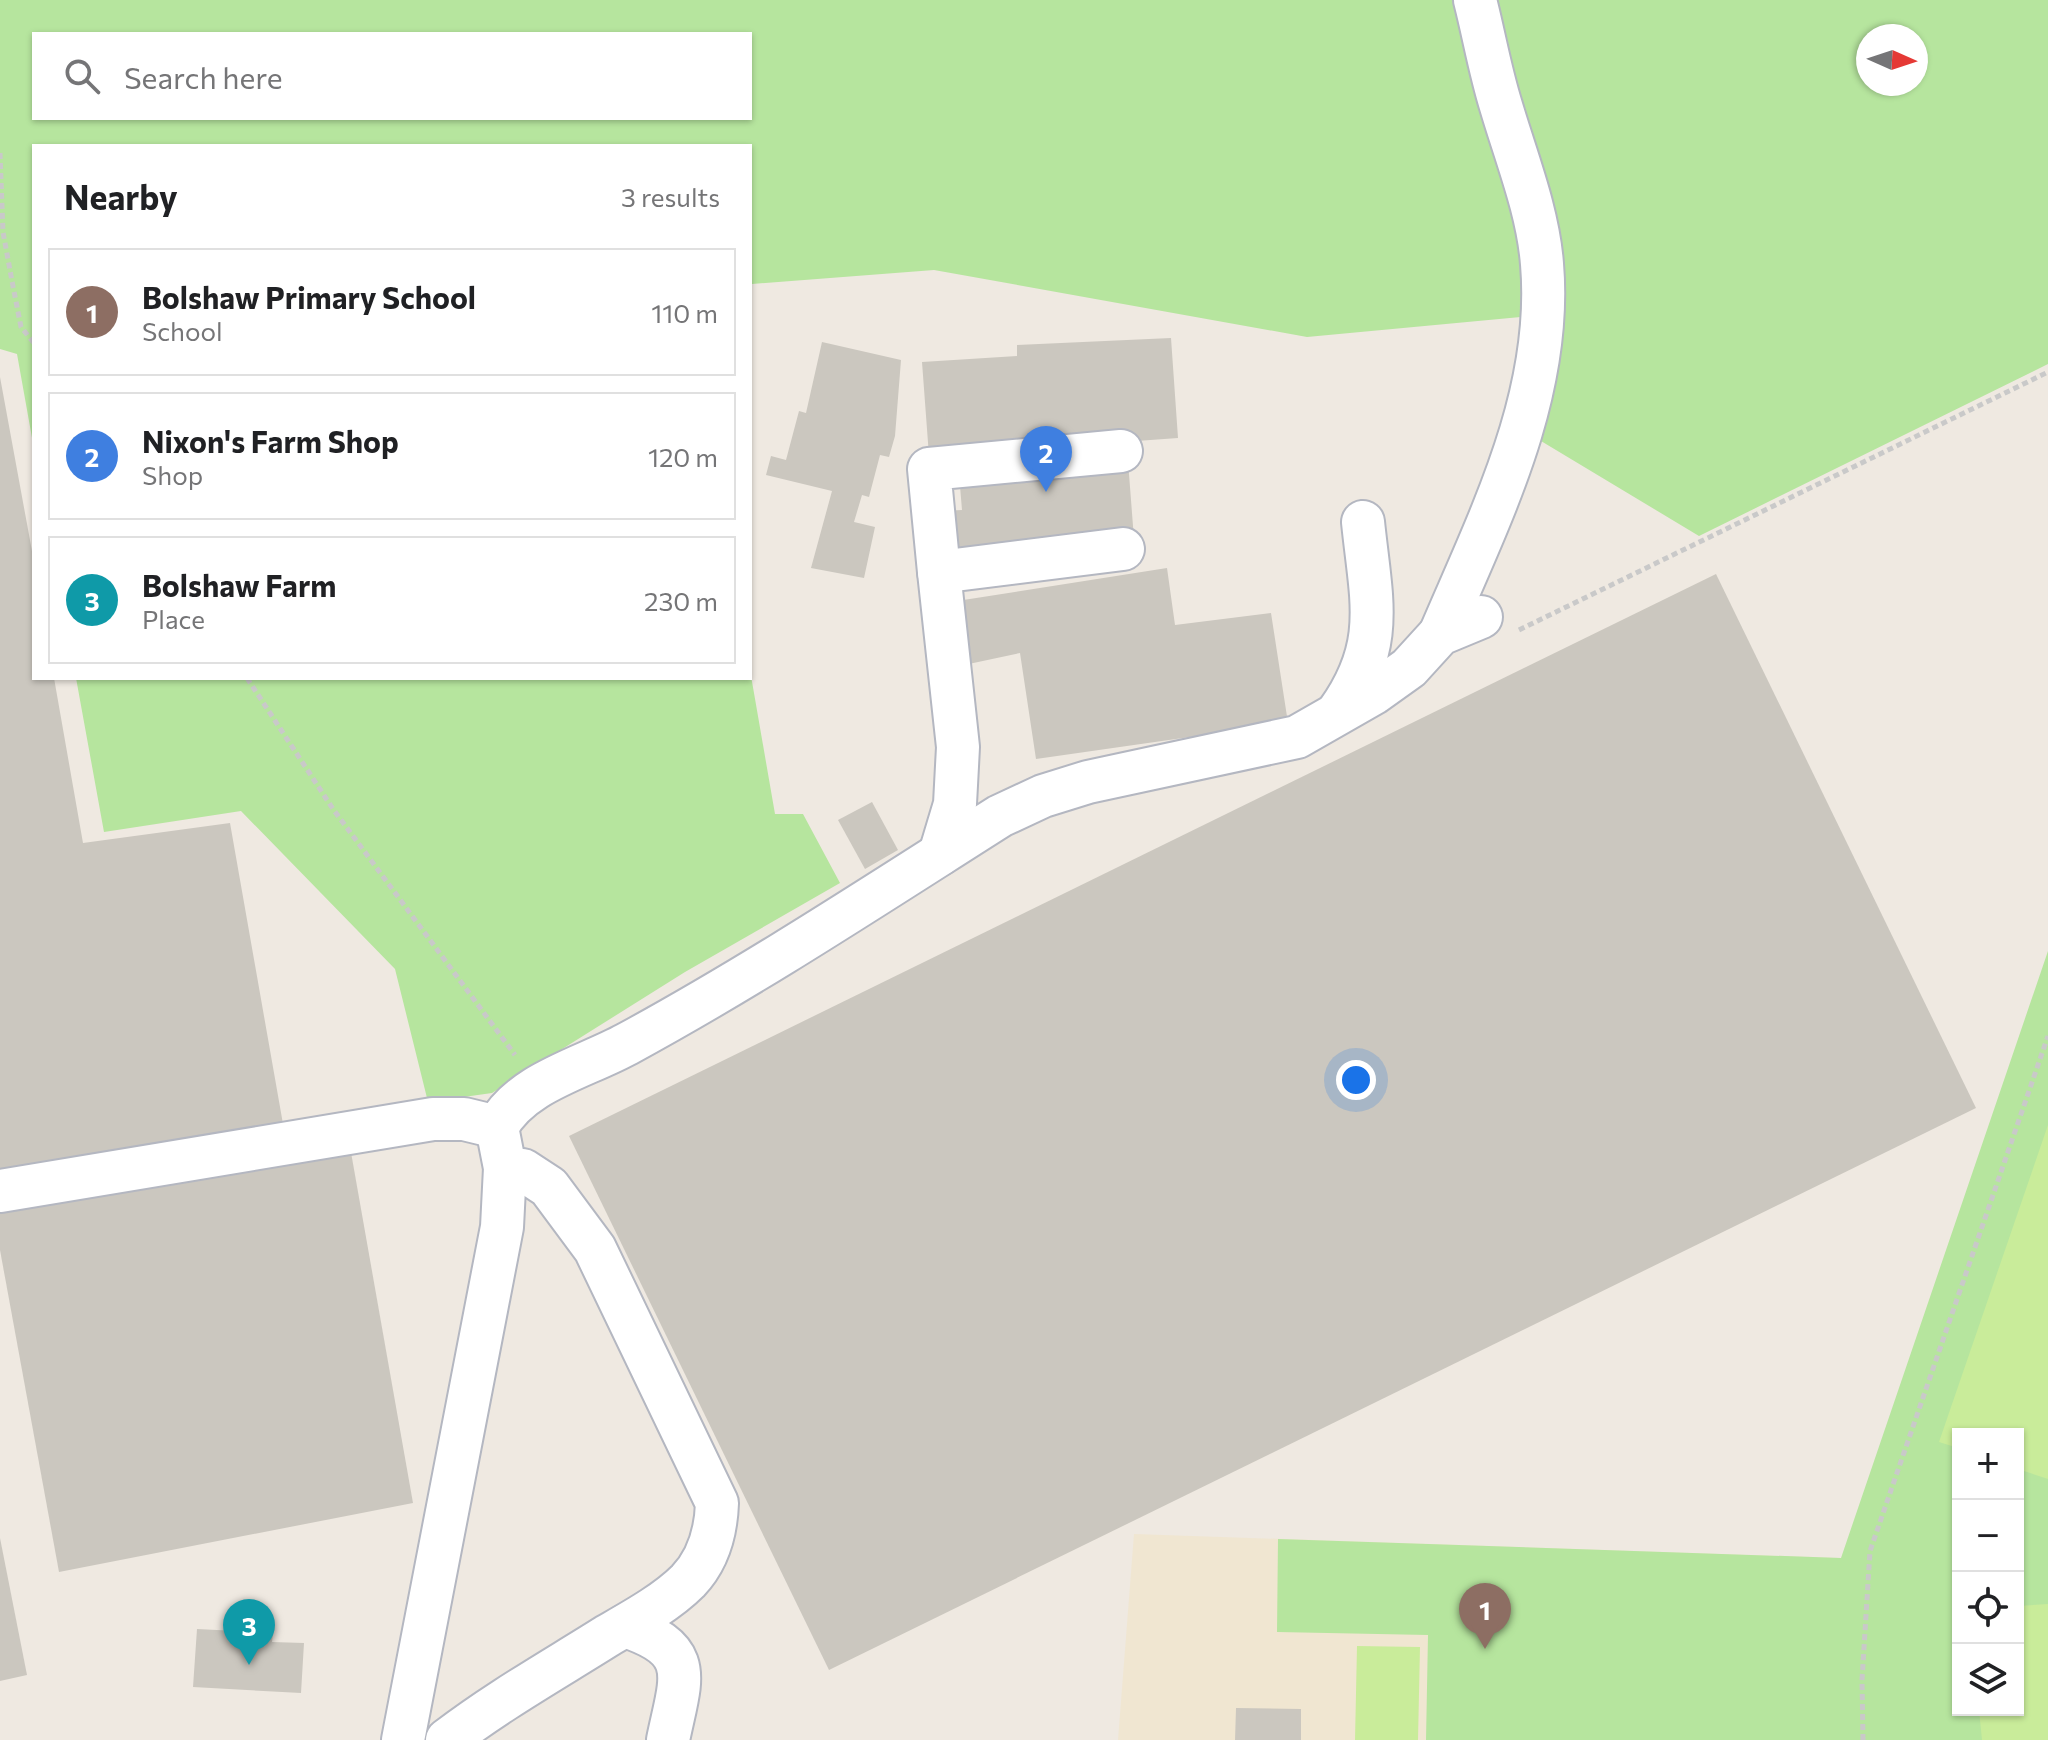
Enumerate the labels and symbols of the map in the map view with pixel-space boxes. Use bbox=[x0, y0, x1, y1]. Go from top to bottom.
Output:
north arrow bbox=[1856, 24, 1928, 96]
pin: 2 bbox=[1020, 426, 1072, 492]
your location bbox=[1336, 1060, 1376, 1100]
pin: 1 bbox=[1459, 1583, 1511, 1649]
pin: 3 bbox=[223, 1599, 275, 1665]

